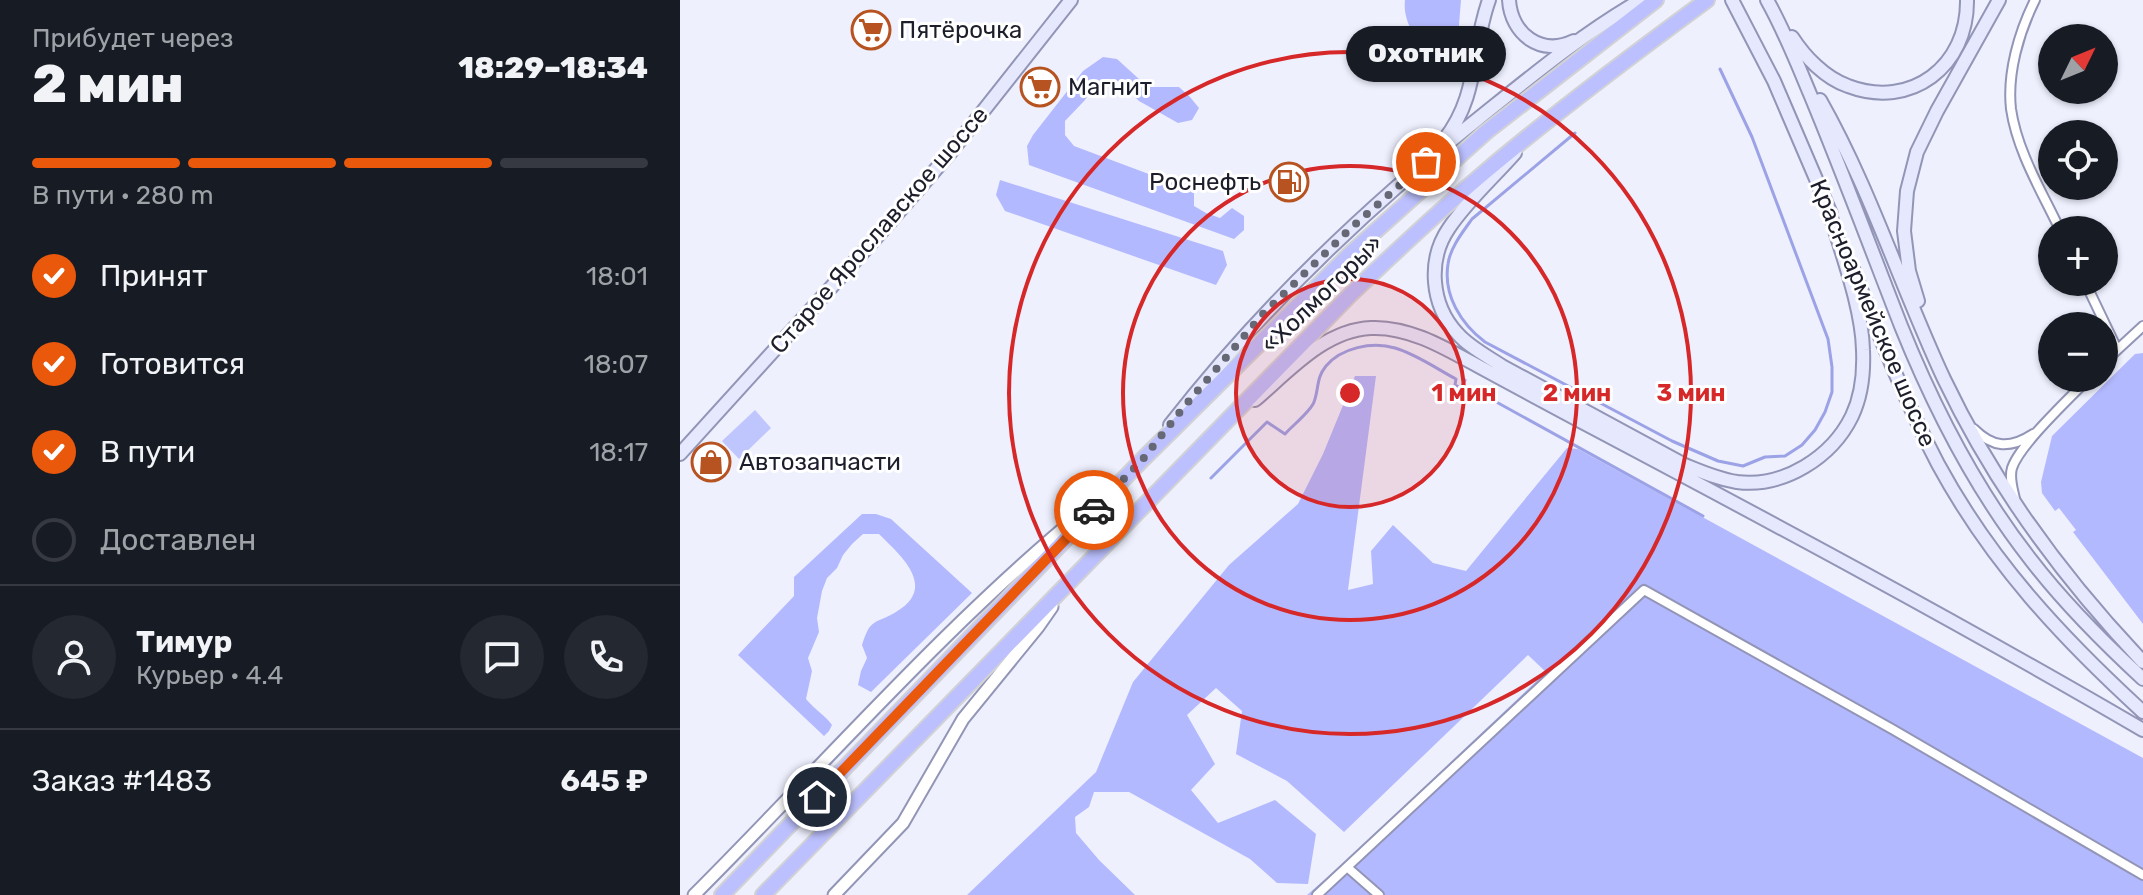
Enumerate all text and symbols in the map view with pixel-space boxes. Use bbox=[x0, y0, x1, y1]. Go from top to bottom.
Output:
supermarket icon: Пятёрочка bbox=[850, 9, 892, 51]
place label: Пятёрочка bbox=[899, 16, 1022, 44]
text: Прибудет через bbox=[32, 23, 233, 54]
north arrow bbox=[2038, 24, 2118, 104]
map controls bbox=[2038, 24, 2118, 392]
callout: Охотник bbox=[1346, 26, 1506, 82]
text: Охотник bbox=[1368, 38, 1484, 69]
text: 18:29–18:34 bbox=[458, 50, 648, 86]
text: 2 мин bbox=[32, 53, 184, 115]
supermarket icon: Магнит bbox=[1019, 66, 1061, 108]
place label: Магнит bbox=[1068, 73, 1152, 101]
street label: Старое Ярославское шоссе bbox=[764, 101, 994, 359]
button: locate bbox=[2038, 120, 2118, 200]
pin bbox=[1392, 128, 1460, 196]
icon: bag bbox=[1404, 140, 1448, 184]
fuel station icon: Роснефть bbox=[1268, 161, 1310, 203]
place label: Роснефть bbox=[1149, 168, 1261, 196]
street label: Красноармейское шоссе bbox=[1804, 175, 1942, 451]
text: В пути · 280 m bbox=[32, 180, 214, 211]
button: + bbox=[2038, 216, 2118, 296]
street label: «Холмогоры» bbox=[1256, 229, 1388, 359]
icon: check bbox=[32, 254, 76, 298]
text: Принят bbox=[100, 258, 208, 294]
text: 18:01 bbox=[586, 261, 648, 292]
button: − bbox=[2038, 312, 2118, 392]
icon: check bbox=[32, 342, 76, 386]
text: Готовится bbox=[100, 346, 245, 382]
text: 18:07 bbox=[584, 349, 648, 380]
centre of rings bbox=[1336, 379, 1364, 407]
text: 1 мин bbox=[1431, 379, 1497, 407]
text: 2 мин bbox=[1543, 379, 1611, 407]
text: 3 мин bbox=[1657, 379, 1725, 407]
icon: check bbox=[32, 430, 76, 474]
text: В пути bbox=[100, 434, 195, 470]
text: 18:17 bbox=[589, 437, 648, 468]
shop icon: Автозапчасти bbox=[690, 441, 732, 483]
place label: Автозапчасти bbox=[739, 448, 901, 476]
courier bbox=[1054, 470, 1134, 550]
icon: car bbox=[1072, 488, 1116, 532]
text: Доставлен bbox=[100, 522, 256, 558]
button: person bbox=[32, 615, 116, 699]
button: chat bbox=[460, 615, 544, 699]
button: phone bbox=[564, 615, 648, 699]
text: Тимур bbox=[136, 624, 232, 660]
text: Курьер · 4.4 bbox=[136, 660, 284, 691]
text: Заказ #1483 bbox=[32, 763, 212, 799]
text: 645 ₽ bbox=[561, 763, 648, 799]
pin bbox=[783, 763, 851, 831]
icon: home bbox=[795, 775, 839, 819]

